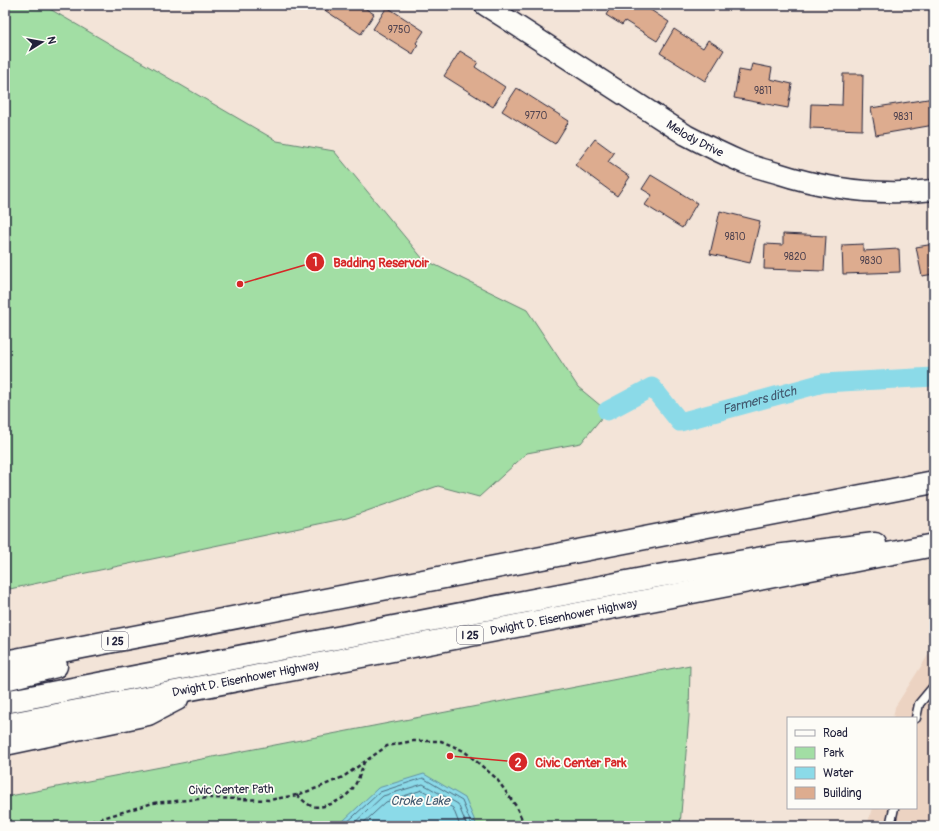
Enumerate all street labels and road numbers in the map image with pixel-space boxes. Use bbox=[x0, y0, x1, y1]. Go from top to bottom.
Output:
street label: Melody Drive bbox=[663, 117, 726, 160]
street label: Dwight D. Eisenhower Highway bbox=[489, 595, 638, 638]
road number: I 25 bbox=[457, 626, 483, 644]
road number: I 25 bbox=[102, 632, 128, 650]
street label: Dwight D. Eisenhower Highway bbox=[171, 657, 320, 700]
street label: Civic Center Path bbox=[188, 782, 274, 798]

